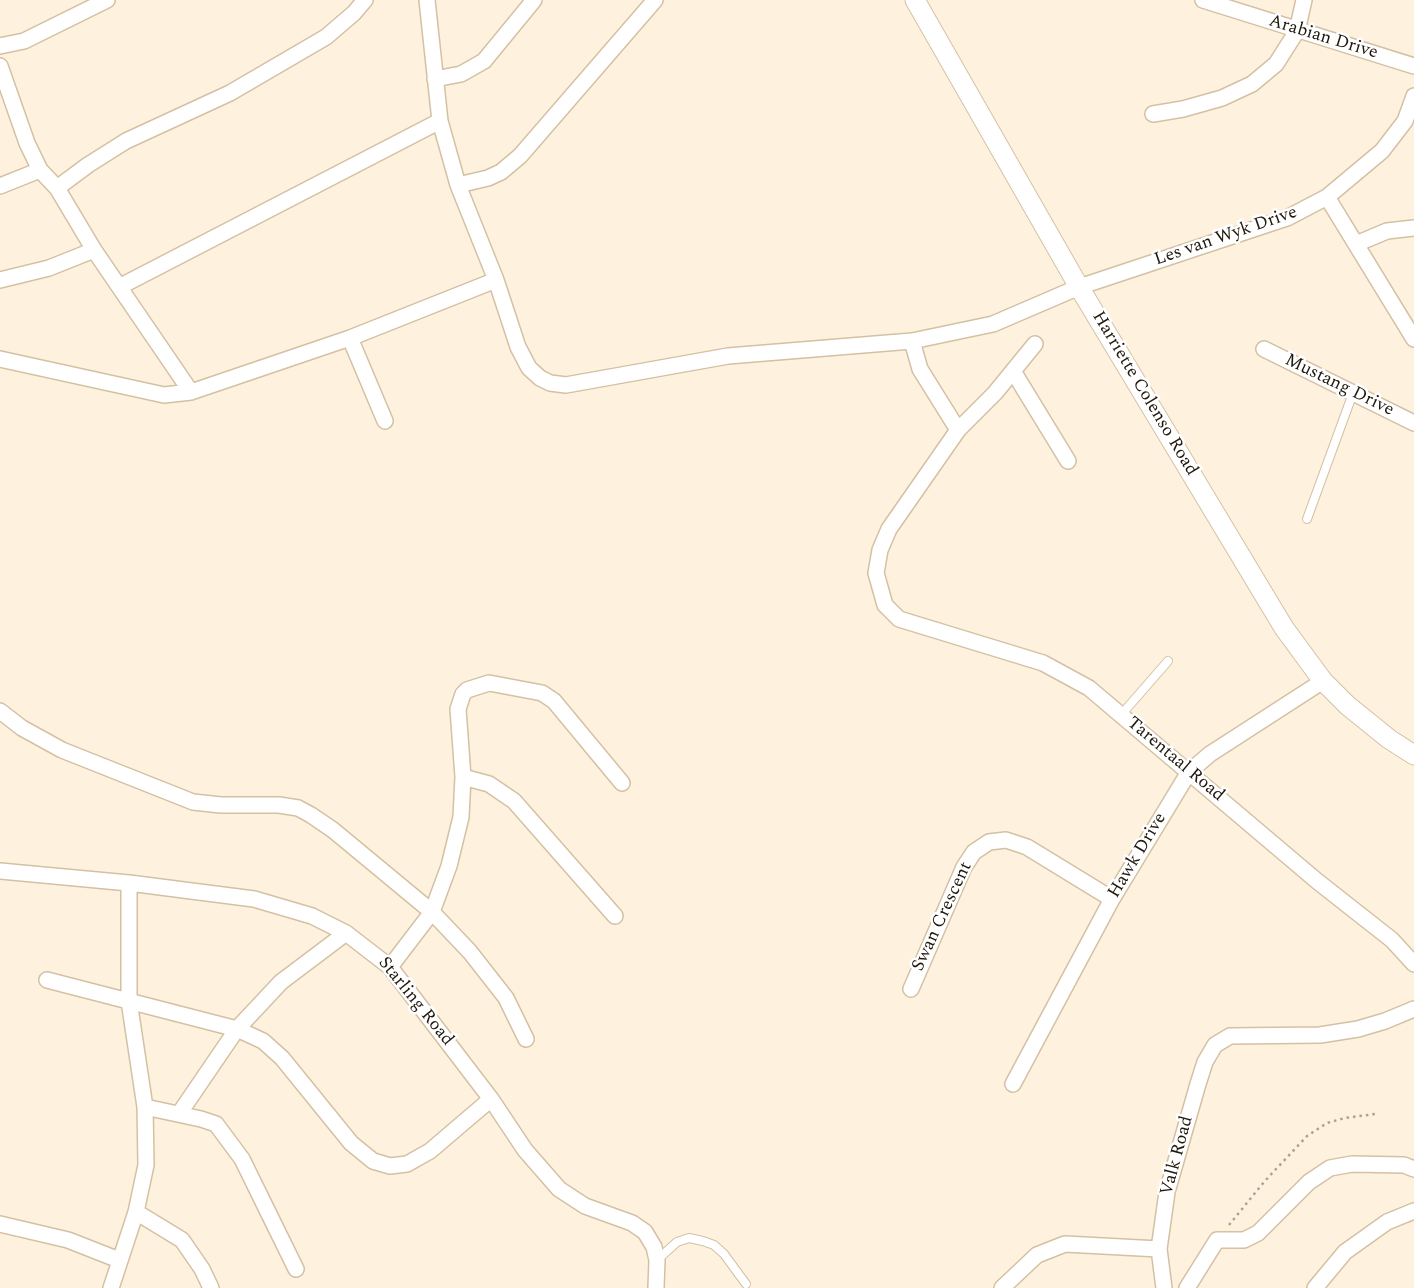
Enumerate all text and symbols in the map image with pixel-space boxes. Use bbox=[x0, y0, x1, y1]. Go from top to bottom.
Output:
street label: Arabian Drive bbox=[1266, 11, 1380, 65]
street label: Les van Wyk Drive bbox=[1152, 202, 1300, 272]
street label: Harriette Colenso Road bbox=[1086, 308, 1202, 480]
street label: Mustang Drive bbox=[1281, 350, 1397, 422]
street label: Tarentaal Road bbox=[1122, 713, 1228, 807]
street label: Hawk Drive bbox=[1104, 809, 1172, 903]
street label: Swan Crescent bbox=[908, 859, 978, 975]
street label: Starling Road bbox=[373, 953, 457, 1051]
street label: Valk Road bbox=[1157, 1114, 1199, 1198]

